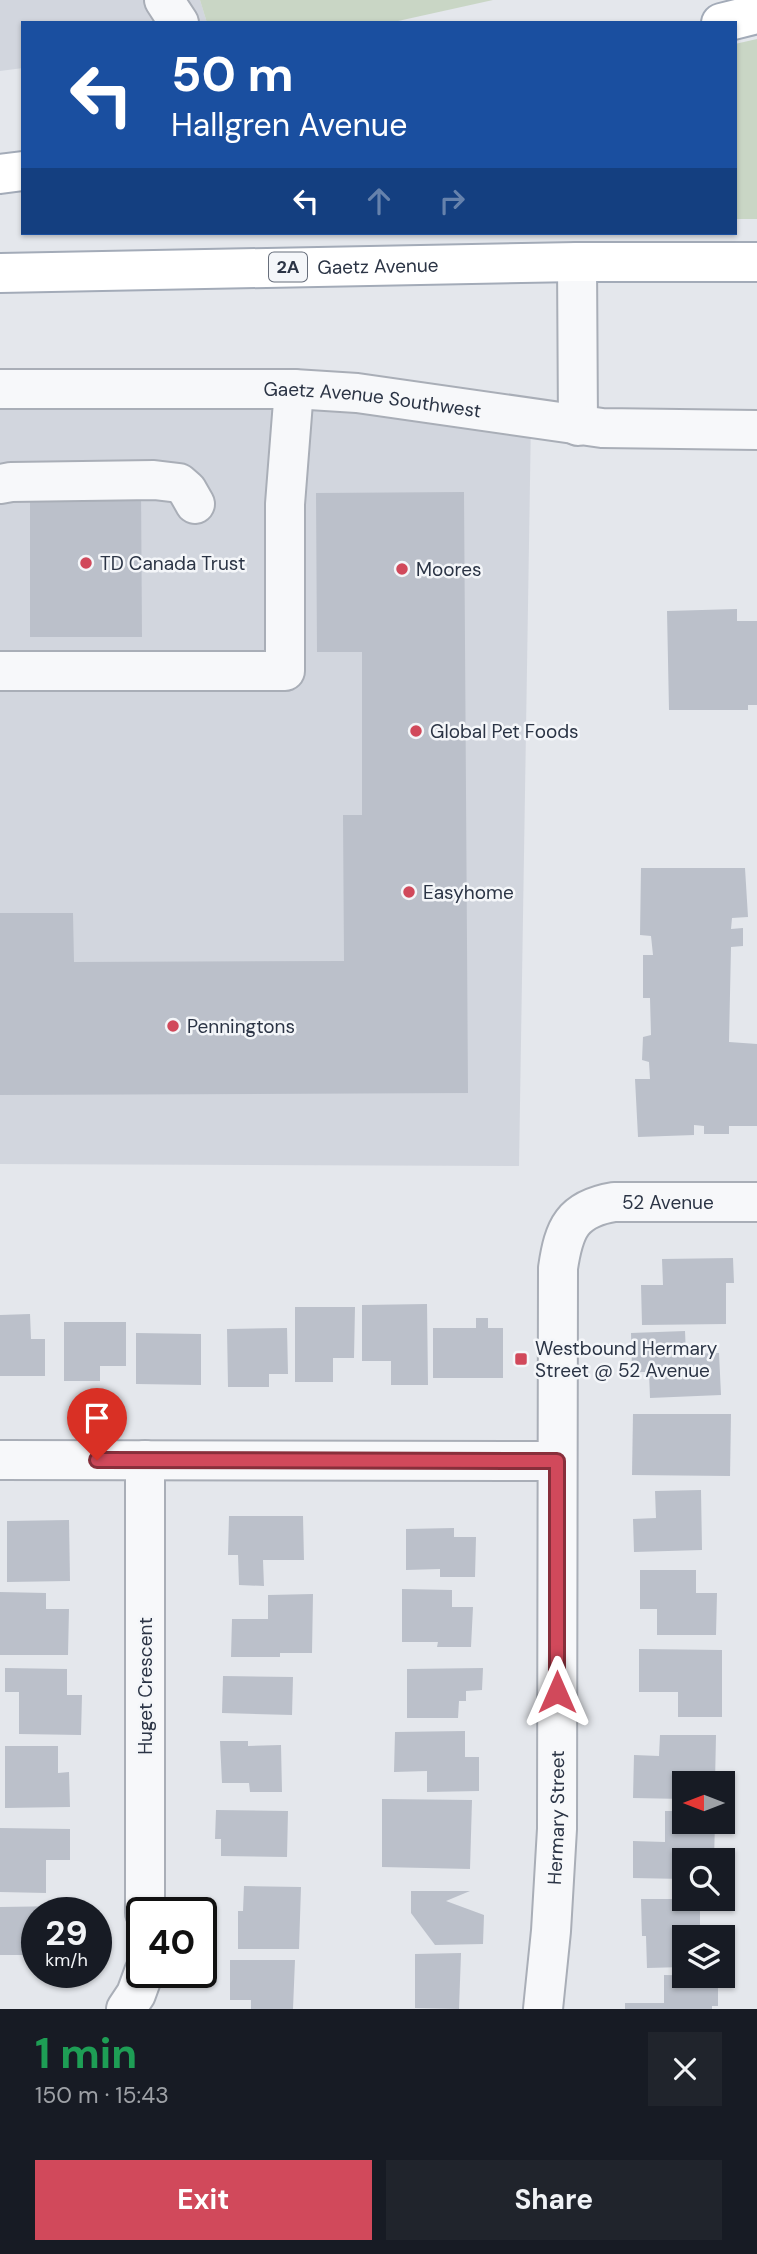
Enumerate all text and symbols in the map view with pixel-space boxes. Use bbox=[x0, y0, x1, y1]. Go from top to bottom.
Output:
text: 50 m bbox=[171, 42, 294, 106]
icon: left bbox=[56, 49, 147, 140]
text: Hallgren Avenue bbox=[171, 104, 407, 146]
icon: left bbox=[287, 182, 325, 220]
icon: ahead bbox=[360, 182, 398, 220]
icon: right bbox=[433, 182, 471, 220]
road number: 2A bbox=[269, 253, 307, 282]
street label: Gaetz Avenue bbox=[317, 253, 439, 280]
street label: Gaetz Avenue Southwest bbox=[263, 377, 483, 424]
place label: TD Canada Trust bbox=[100, 551, 245, 576]
marker: TD Canada Trust bbox=[78, 555, 94, 571]
place label: Moores bbox=[416, 557, 482, 582]
marker: Moores bbox=[394, 561, 410, 577]
place label: Global Pet Foods bbox=[430, 719, 579, 744]
marker: Global Pet Foods bbox=[408, 723, 424, 739]
place label: Easyhome bbox=[423, 880, 514, 905]
marker: Easyhome bbox=[401, 884, 417, 900]
place label: Penningtons bbox=[187, 1014, 295, 1039]
marker: Penningtons bbox=[165, 1018, 181, 1034]
street label: 52 Avenue bbox=[622, 1190, 714, 1215]
place label: Westbound Hermary Street @ 52 Avenue bbox=[535, 1336, 718, 1383]
marker: Westbound Hermary Street @ 52 Avenue bbox=[513, 1351, 529, 1367]
pin bbox=[67, 1388, 127, 1460]
icon: arrive bbox=[78, 1399, 116, 1437]
street label: Huget Crescent bbox=[133, 1617, 158, 1755]
position arrow bbox=[520, 1655, 594, 1729]
street label: Hermary Street bbox=[542, 1750, 570, 1886]
north arrow bbox=[672, 1771, 735, 1834]
map controls bbox=[672, 1771, 735, 1988]
button: search bbox=[672, 1848, 735, 1911]
speed limit sign: 40 bbox=[126, 1897, 217, 1988]
text: 29 bbox=[45, 1910, 88, 1956]
button: layers bbox=[672, 1925, 735, 1988]
text: km/h bbox=[45, 1948, 88, 1972]
text: 1 min bbox=[35, 2026, 137, 2081]
button: close bbox=[648, 2032, 722, 2106]
text: 150 m · 15:43 bbox=[35, 2080, 169, 2110]
button: Exit bbox=[35, 2160, 372, 2240]
button: Share bbox=[386, 2160, 722, 2240]

